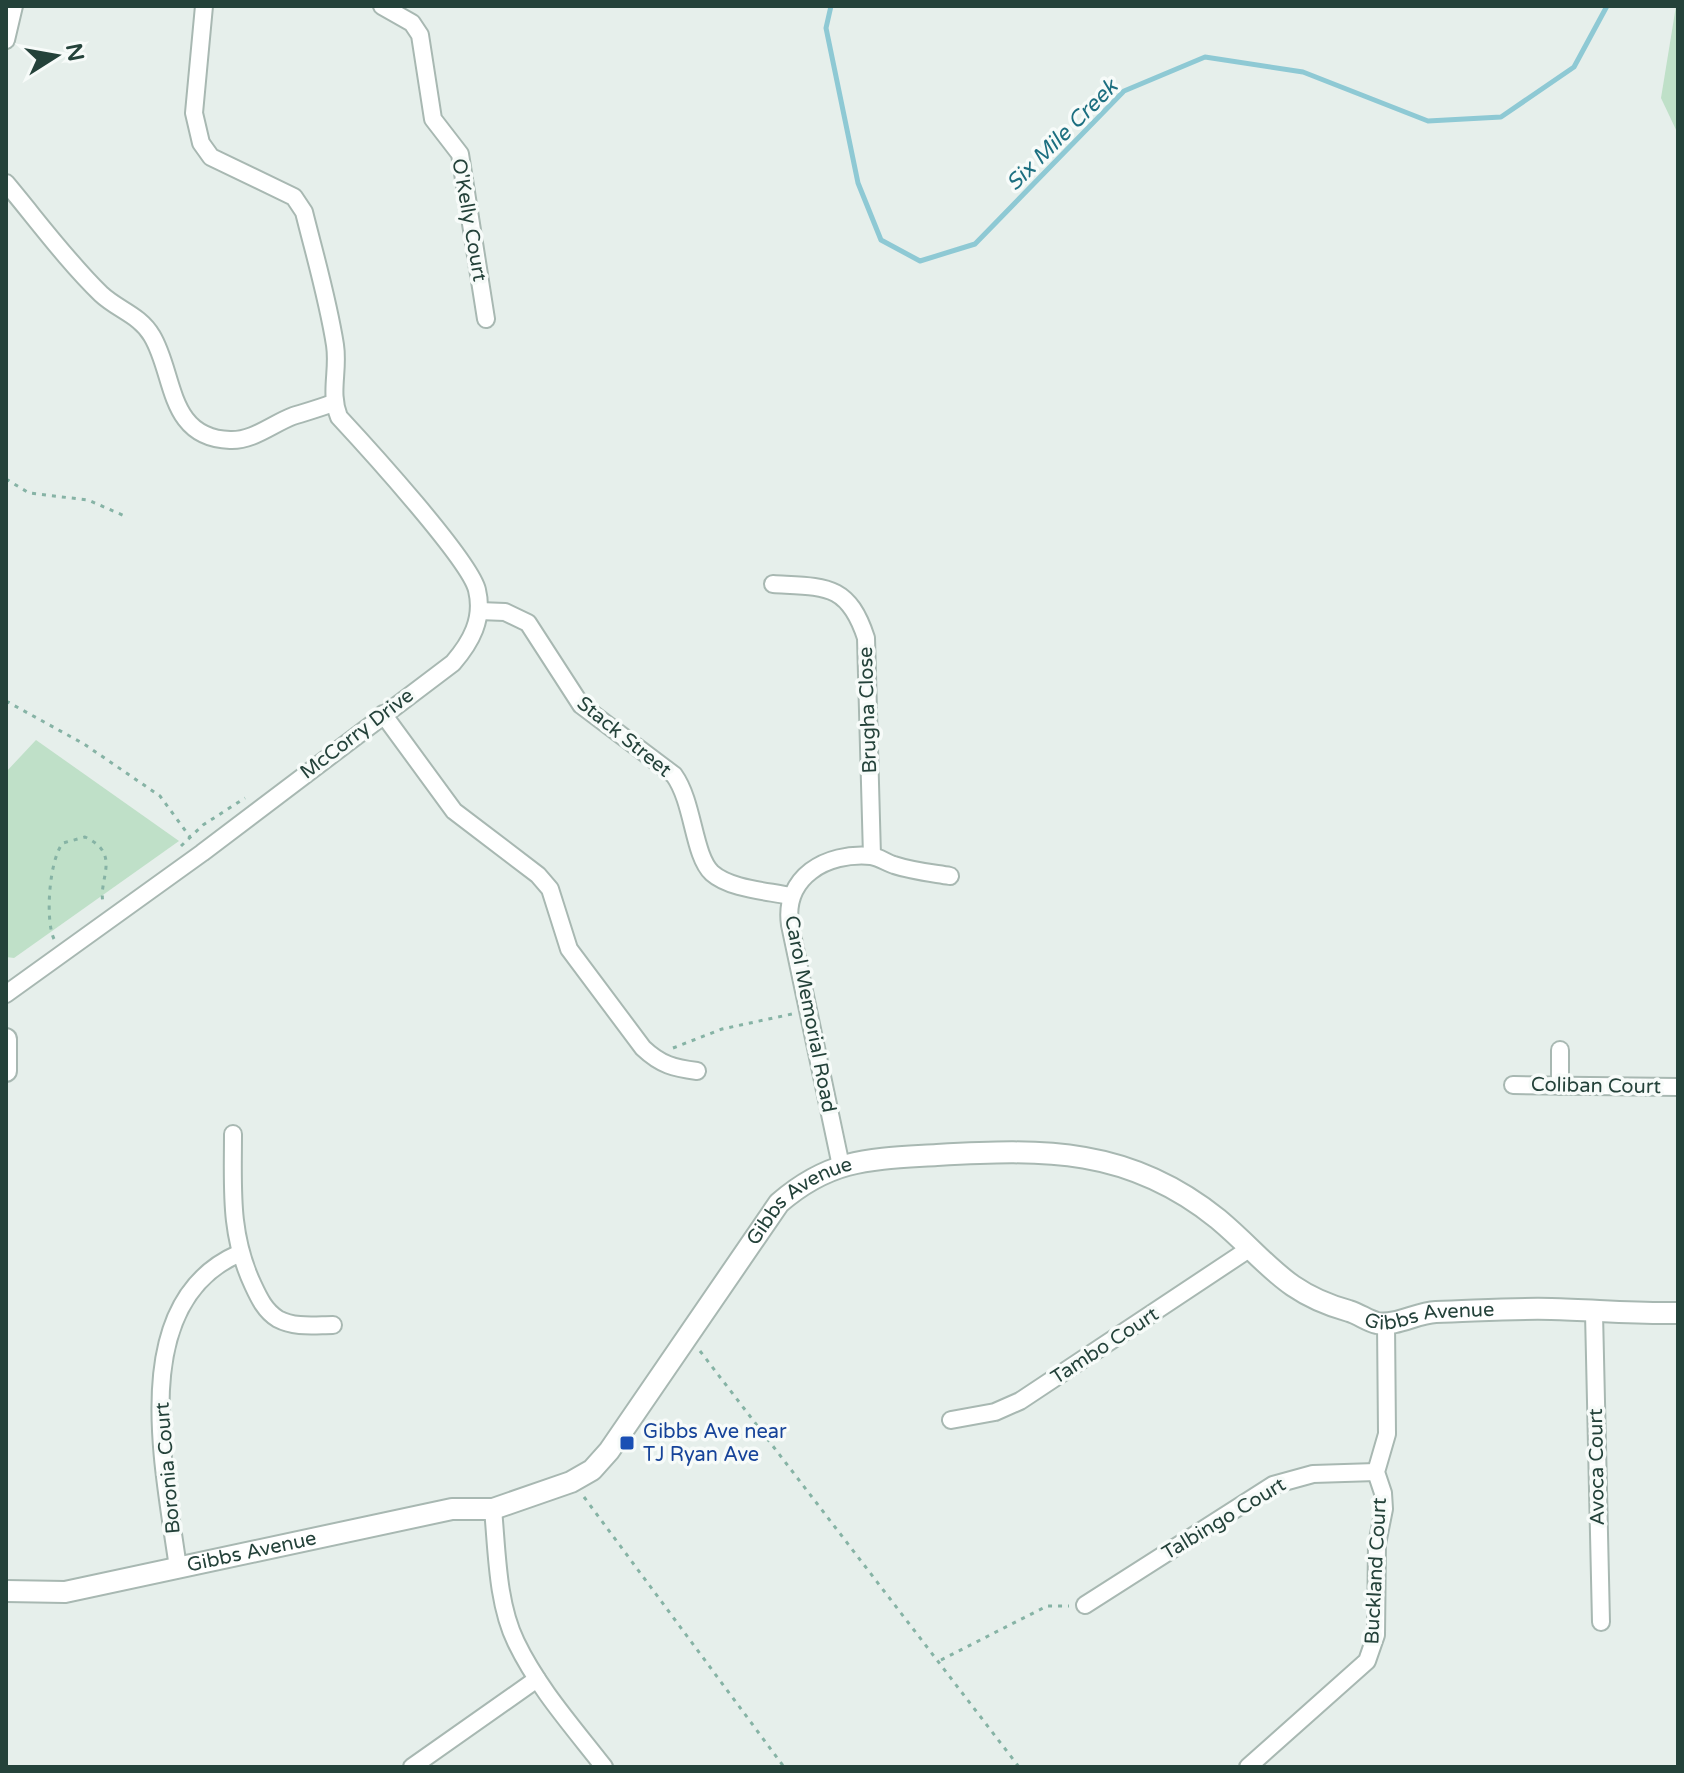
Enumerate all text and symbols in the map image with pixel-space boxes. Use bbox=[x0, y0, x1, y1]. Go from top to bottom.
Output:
north arrow bbox=[16, 16, 96, 96]
text: N bbox=[60, 41, 89, 64]
water label: Six Mile Creek bbox=[1001, 73, 1124, 196]
street label: O'Kelly Court bbox=[446, 157, 492, 284]
street label: Brugha Close bbox=[854, 646, 882, 774]
street label: McCorry Drive bbox=[296, 684, 418, 784]
street label: Stack Street bbox=[572, 692, 676, 783]
street label: Carol Memorial Road bbox=[779, 914, 841, 1114]
street label: Coliban Court bbox=[1531, 1073, 1662, 1099]
street label: Gibbs Avenue bbox=[742, 1152, 855, 1250]
street label: Gibbs Avenue bbox=[1360, 1298, 1495, 1336]
street label: Tambo Court bbox=[1047, 1302, 1164, 1390]
street label: Boronia Court bbox=[150, 1401, 186, 1535]
street label: Avoca Court bbox=[1584, 1408, 1610, 1526]
place label: Gibbs Ave near TJ Ryan Ave bbox=[643, 1420, 787, 1467]
marker: Gibbs Ave near TJ Ryan Ave bbox=[618, 1434, 636, 1452]
street label: Talbingo Court bbox=[1158, 1473, 1290, 1565]
street label: Buckland Court bbox=[1360, 1497, 1392, 1645]
street label: Gibbs Avenue bbox=[185, 1526, 319, 1578]

